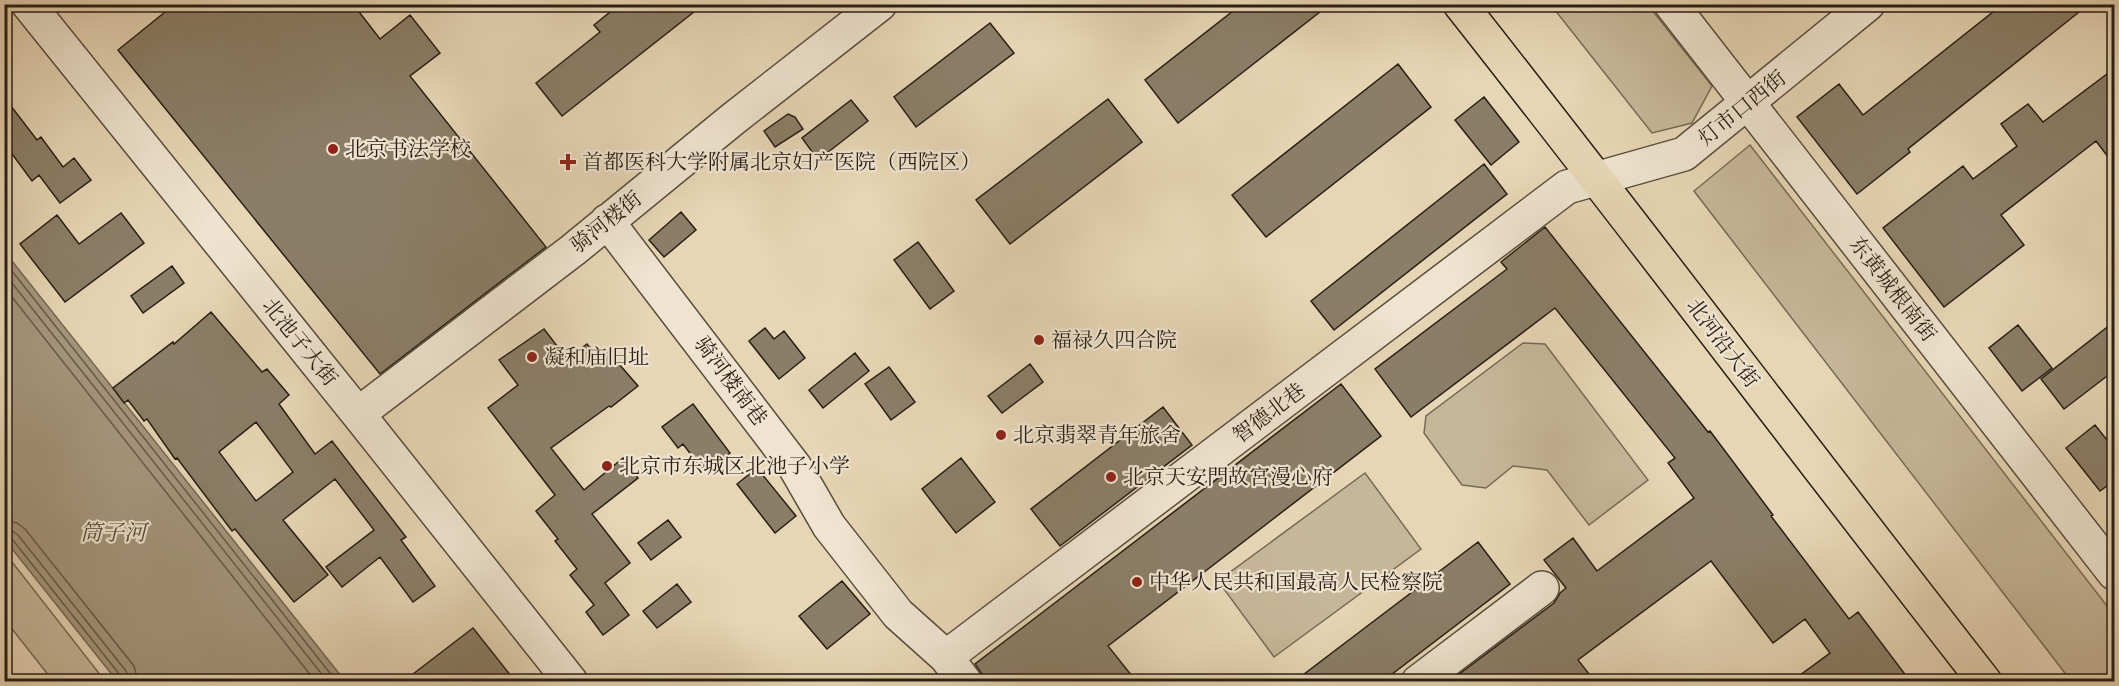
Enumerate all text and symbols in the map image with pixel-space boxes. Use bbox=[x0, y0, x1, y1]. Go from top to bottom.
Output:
street label: 灯市口西街 bbox=[1693, 65, 1791, 151]
place label: 北京书法学校 bbox=[345, 136, 471, 162]
marker: 北京书法学校 bbox=[326, 142, 340, 156]
place label: 首都医科大学附属北京妇产医院（西院区） bbox=[582, 149, 981, 175]
marker: 首都医科大学附属北京妇产医院（西院区） bbox=[559, 153, 577, 171]
street label: 骑河楼街 bbox=[565, 185, 647, 259]
street label: 东黄城根南街 bbox=[1844, 231, 1942, 347]
street label: 北池子大街 bbox=[257, 293, 343, 391]
street label: 北河沿大街 bbox=[1681, 293, 1765, 393]
place label: 福禄久四合院 bbox=[1051, 327, 1177, 353]
street label: 骑河楼南巷 bbox=[689, 331, 773, 431]
marker: 福禄久四合院 bbox=[1032, 333, 1046, 347]
place label: 凝和庙旧址 bbox=[544, 344, 649, 370]
marker: 凝和庙旧址 bbox=[525, 350, 539, 364]
street label: 智德北巷 bbox=[1228, 377, 1310, 449]
place label: 北京翡翠青年旅舍 bbox=[1013, 422, 1181, 448]
marker: 北京翡翠青年旅舍 bbox=[994, 428, 1008, 442]
place label: 北京市东城区北池子小学 bbox=[619, 453, 850, 479]
marker: 北京市东城区北池子小学 bbox=[600, 459, 614, 473]
place label: 北京天安門故宮漫心府 bbox=[1123, 464, 1333, 490]
marker: 北京天安門故宮漫心府 bbox=[1104, 470, 1118, 484]
water label: 筒子河 bbox=[80, 519, 150, 546]
place label: 中华人民共和国最高人民检察院 bbox=[1149, 569, 1443, 595]
marker: 中华人民共和国最高人民检察院 bbox=[1130, 575, 1144, 589]

